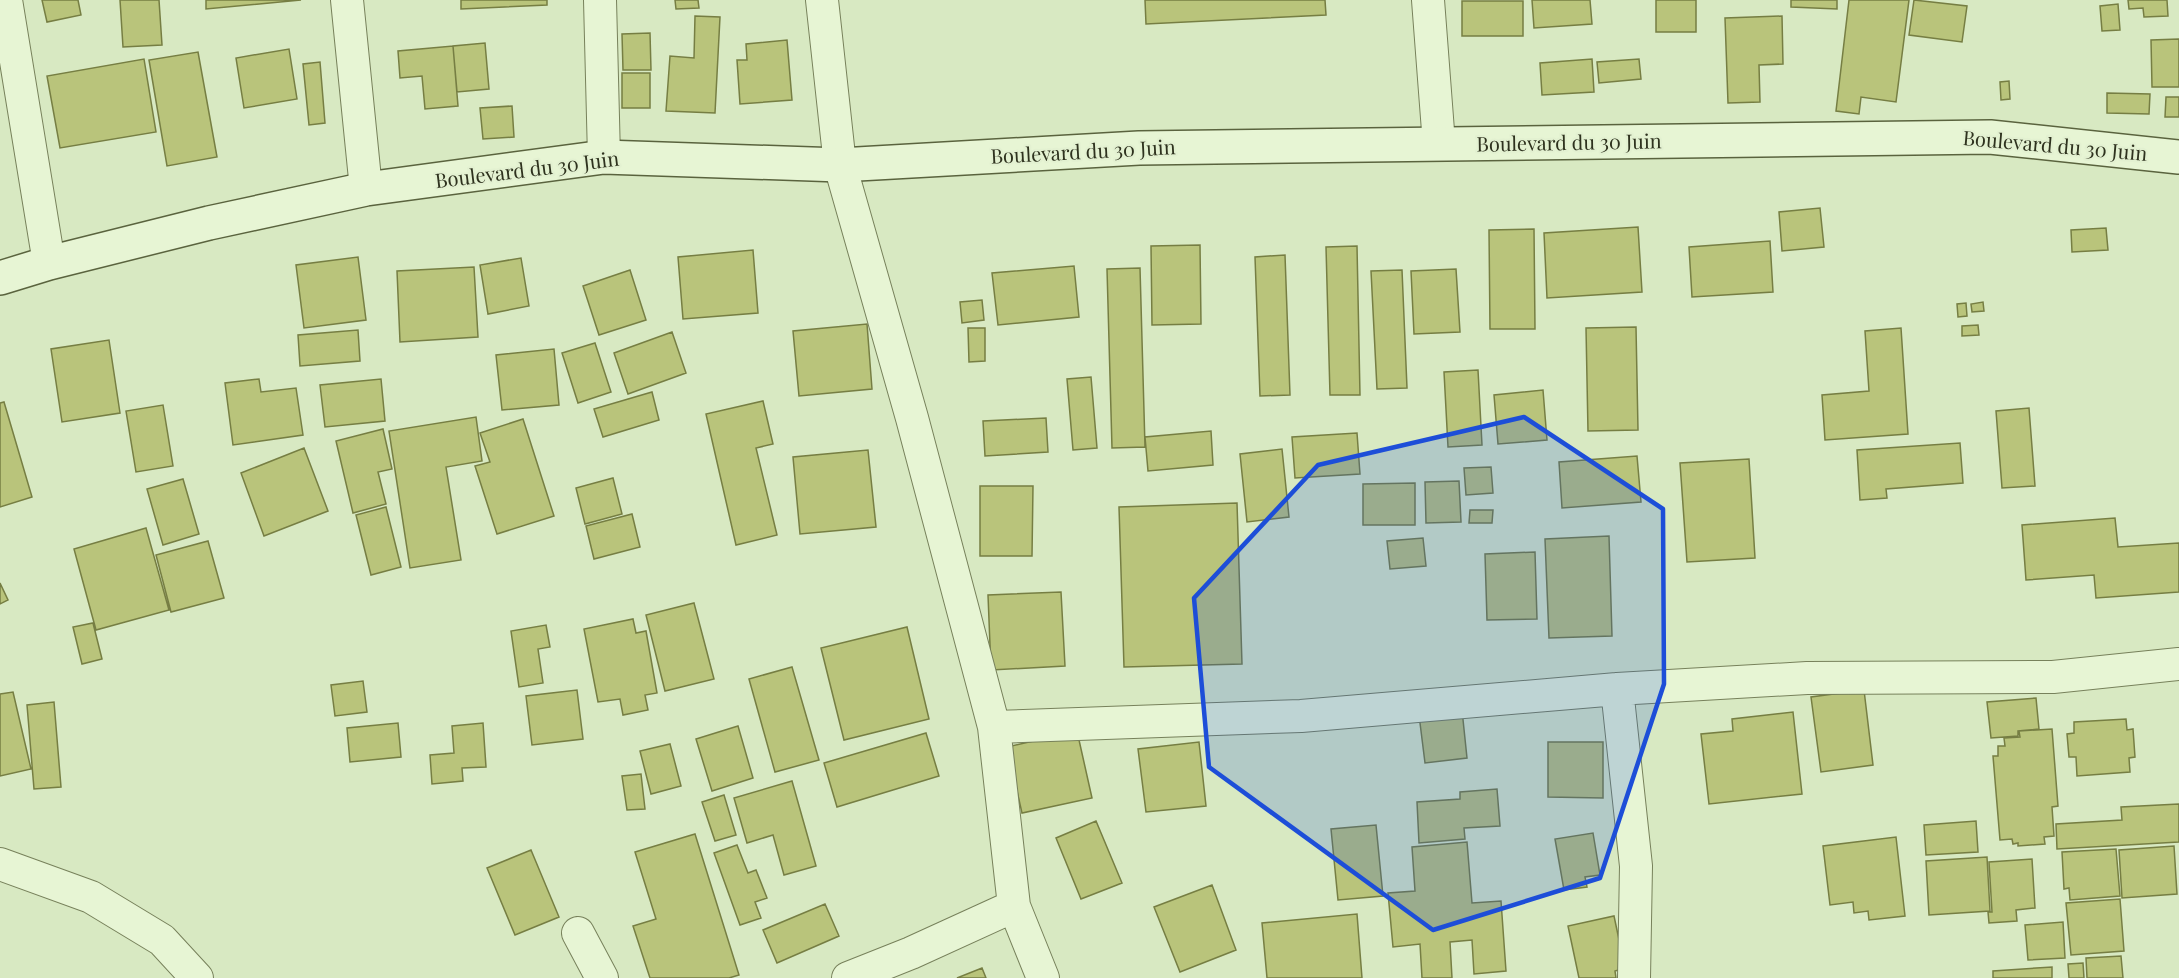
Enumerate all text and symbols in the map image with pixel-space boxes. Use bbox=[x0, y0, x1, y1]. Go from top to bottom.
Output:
street label: Boulevard du 30 Juin bbox=[1962, 123, 2149, 166]
street label: Boulevard du 30 Juin bbox=[1476, 126, 1662, 157]
street label: Boulevard du 30 Juin bbox=[990, 132, 1176, 169]
street label: Boulevard du 30 Juin bbox=[433, 144, 620, 193]

